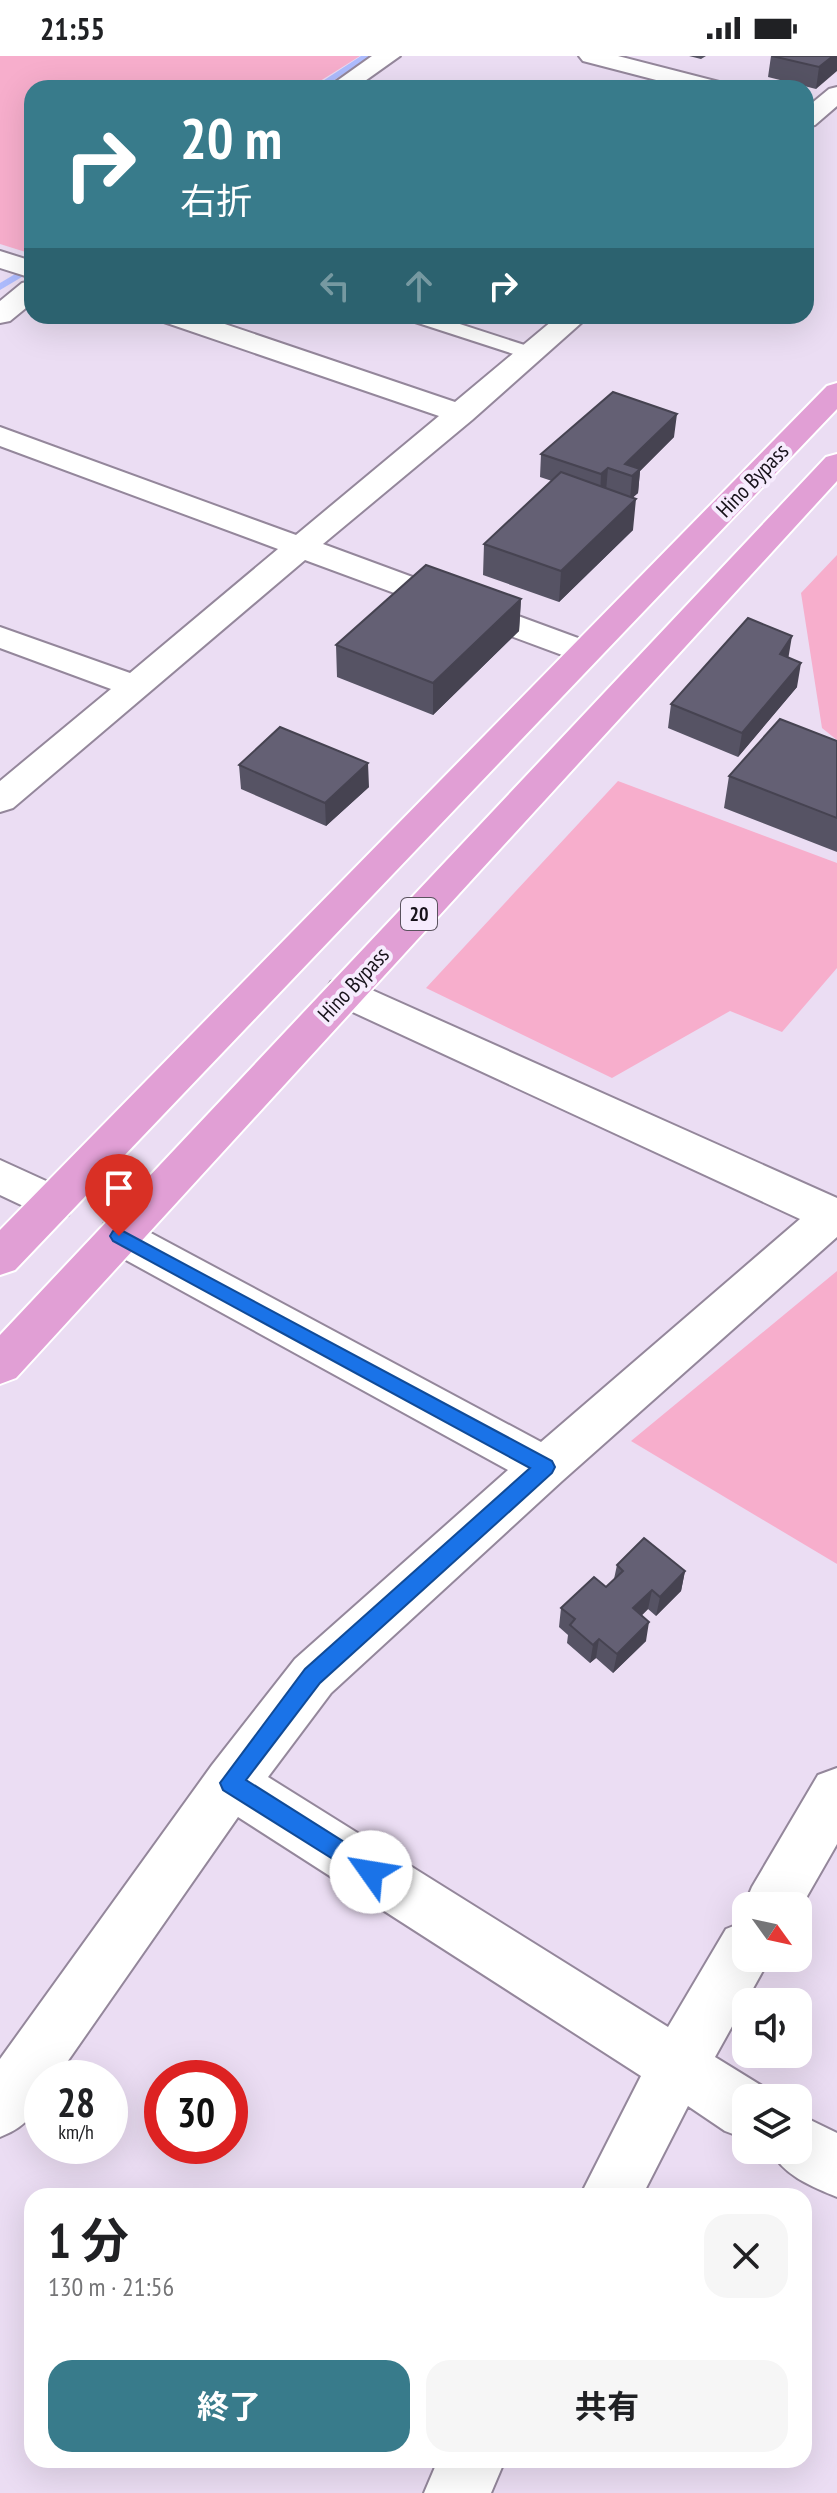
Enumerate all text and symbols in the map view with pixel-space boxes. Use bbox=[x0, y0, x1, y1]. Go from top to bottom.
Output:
text: 21:55 bbox=[40, 9, 105, 48]
text: 20 m bbox=[180, 102, 282, 174]
icon: right bbox=[48, 112, 152, 216]
text: 右折 bbox=[180, 177, 252, 224]
icon: left bbox=[313, 264, 357, 308]
icon: ahead bbox=[397, 264, 441, 308]
icon: right bbox=[481, 264, 525, 308]
street label: Hino Bypass bbox=[710, 437, 794, 523]
road number: 20 bbox=[401, 898, 437, 930]
street label: Hino Bypass bbox=[311, 941, 395, 1027]
pin bbox=[85, 1154, 153, 1236]
icon: arrive bbox=[97, 1166, 141, 1210]
position arrow bbox=[329, 1830, 413, 1914]
north arrow bbox=[732, 1892, 812, 1972]
map controls bbox=[732, 1892, 812, 2164]
button: sound bbox=[732, 1988, 812, 2068]
speed limit sign: 30 bbox=[144, 2060, 248, 2164]
text: 28 bbox=[57, 2076, 95, 2128]
button: layers bbox=[732, 2084, 812, 2164]
text: km/h bbox=[58, 2119, 94, 2145]
text: 1 分 bbox=[48, 2209, 129, 2271]
button: close bbox=[704, 2214, 788, 2298]
text: 130 m · 21:56 bbox=[48, 2270, 174, 2303]
button: 終了 bbox=[48, 2360, 410, 2452]
button: 共有 bbox=[426, 2360, 788, 2452]

